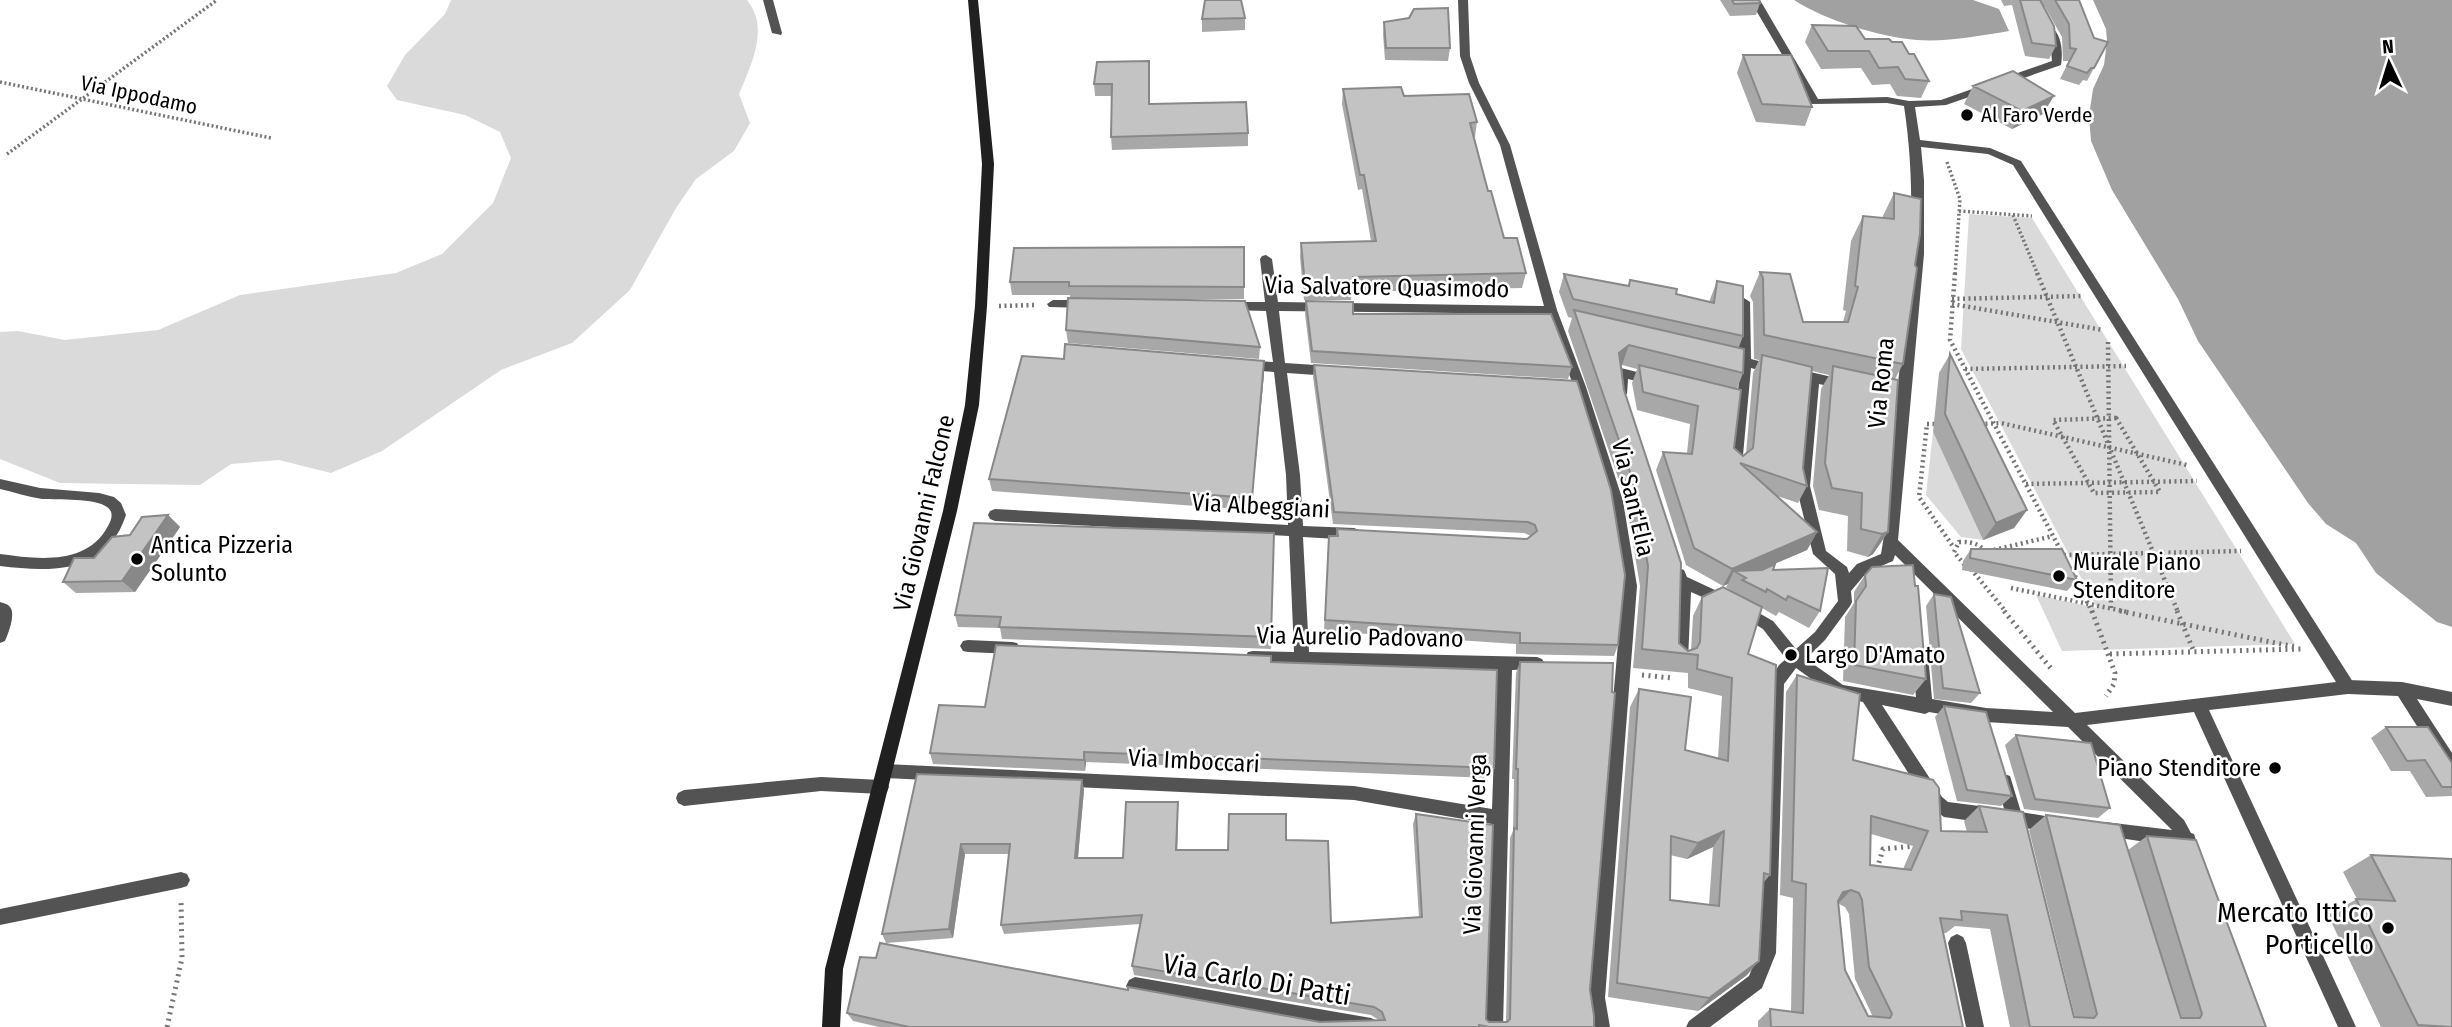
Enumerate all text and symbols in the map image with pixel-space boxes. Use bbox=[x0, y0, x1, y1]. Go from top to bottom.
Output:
north arrow bbox=[2354, 28, 2424, 98]
text: N bbox=[2381, 35, 2394, 58]
street label: Via Ippodamo bbox=[78, 70, 200, 120]
place label: Al Faro Verde bbox=[1981, 102, 2092, 128]
marker: Al Faro Verde bbox=[1959, 107, 1975, 123]
street label: Via Salvatore Quasimodo bbox=[1264, 271, 1510, 303]
street label: Via Roma bbox=[1862, 336, 1900, 430]
street label: Via Giovanni Falcone bbox=[888, 412, 960, 614]
street label: Via Sant'Elia bbox=[1606, 437, 1660, 559]
street label: Via Albeggiani bbox=[1191, 488, 1331, 524]
place label: Antica Pizzeria Solunto bbox=[151, 531, 293, 587]
place label: Murale Piano Stenditore bbox=[2073, 548, 2201, 604]
marker: Antica Pizzeria Solunto bbox=[129, 551, 145, 567]
marker: Murale Piano Stenditore bbox=[2051, 568, 2067, 584]
street label: Via Aurelio Padovano bbox=[1256, 621, 1464, 653]
place label: Largo D'Amato bbox=[1805, 641, 1945, 669]
marker: Largo D'Amato bbox=[1783, 647, 1799, 663]
street label: Via Imboccari bbox=[1127, 744, 1261, 778]
street label: Via Giovanni Verga bbox=[1458, 753, 1492, 935]
place label: Piano Stenditore bbox=[2097, 754, 2261, 782]
marker: Piano Stenditore bbox=[2267, 760, 2283, 776]
place label: Mercato Ittico Porticello bbox=[2217, 896, 2374, 961]
marker: Mercato Ittico Porticello bbox=[2380, 920, 2396, 936]
street label: Via Carlo Di Patti bbox=[1161, 947, 1353, 1012]

